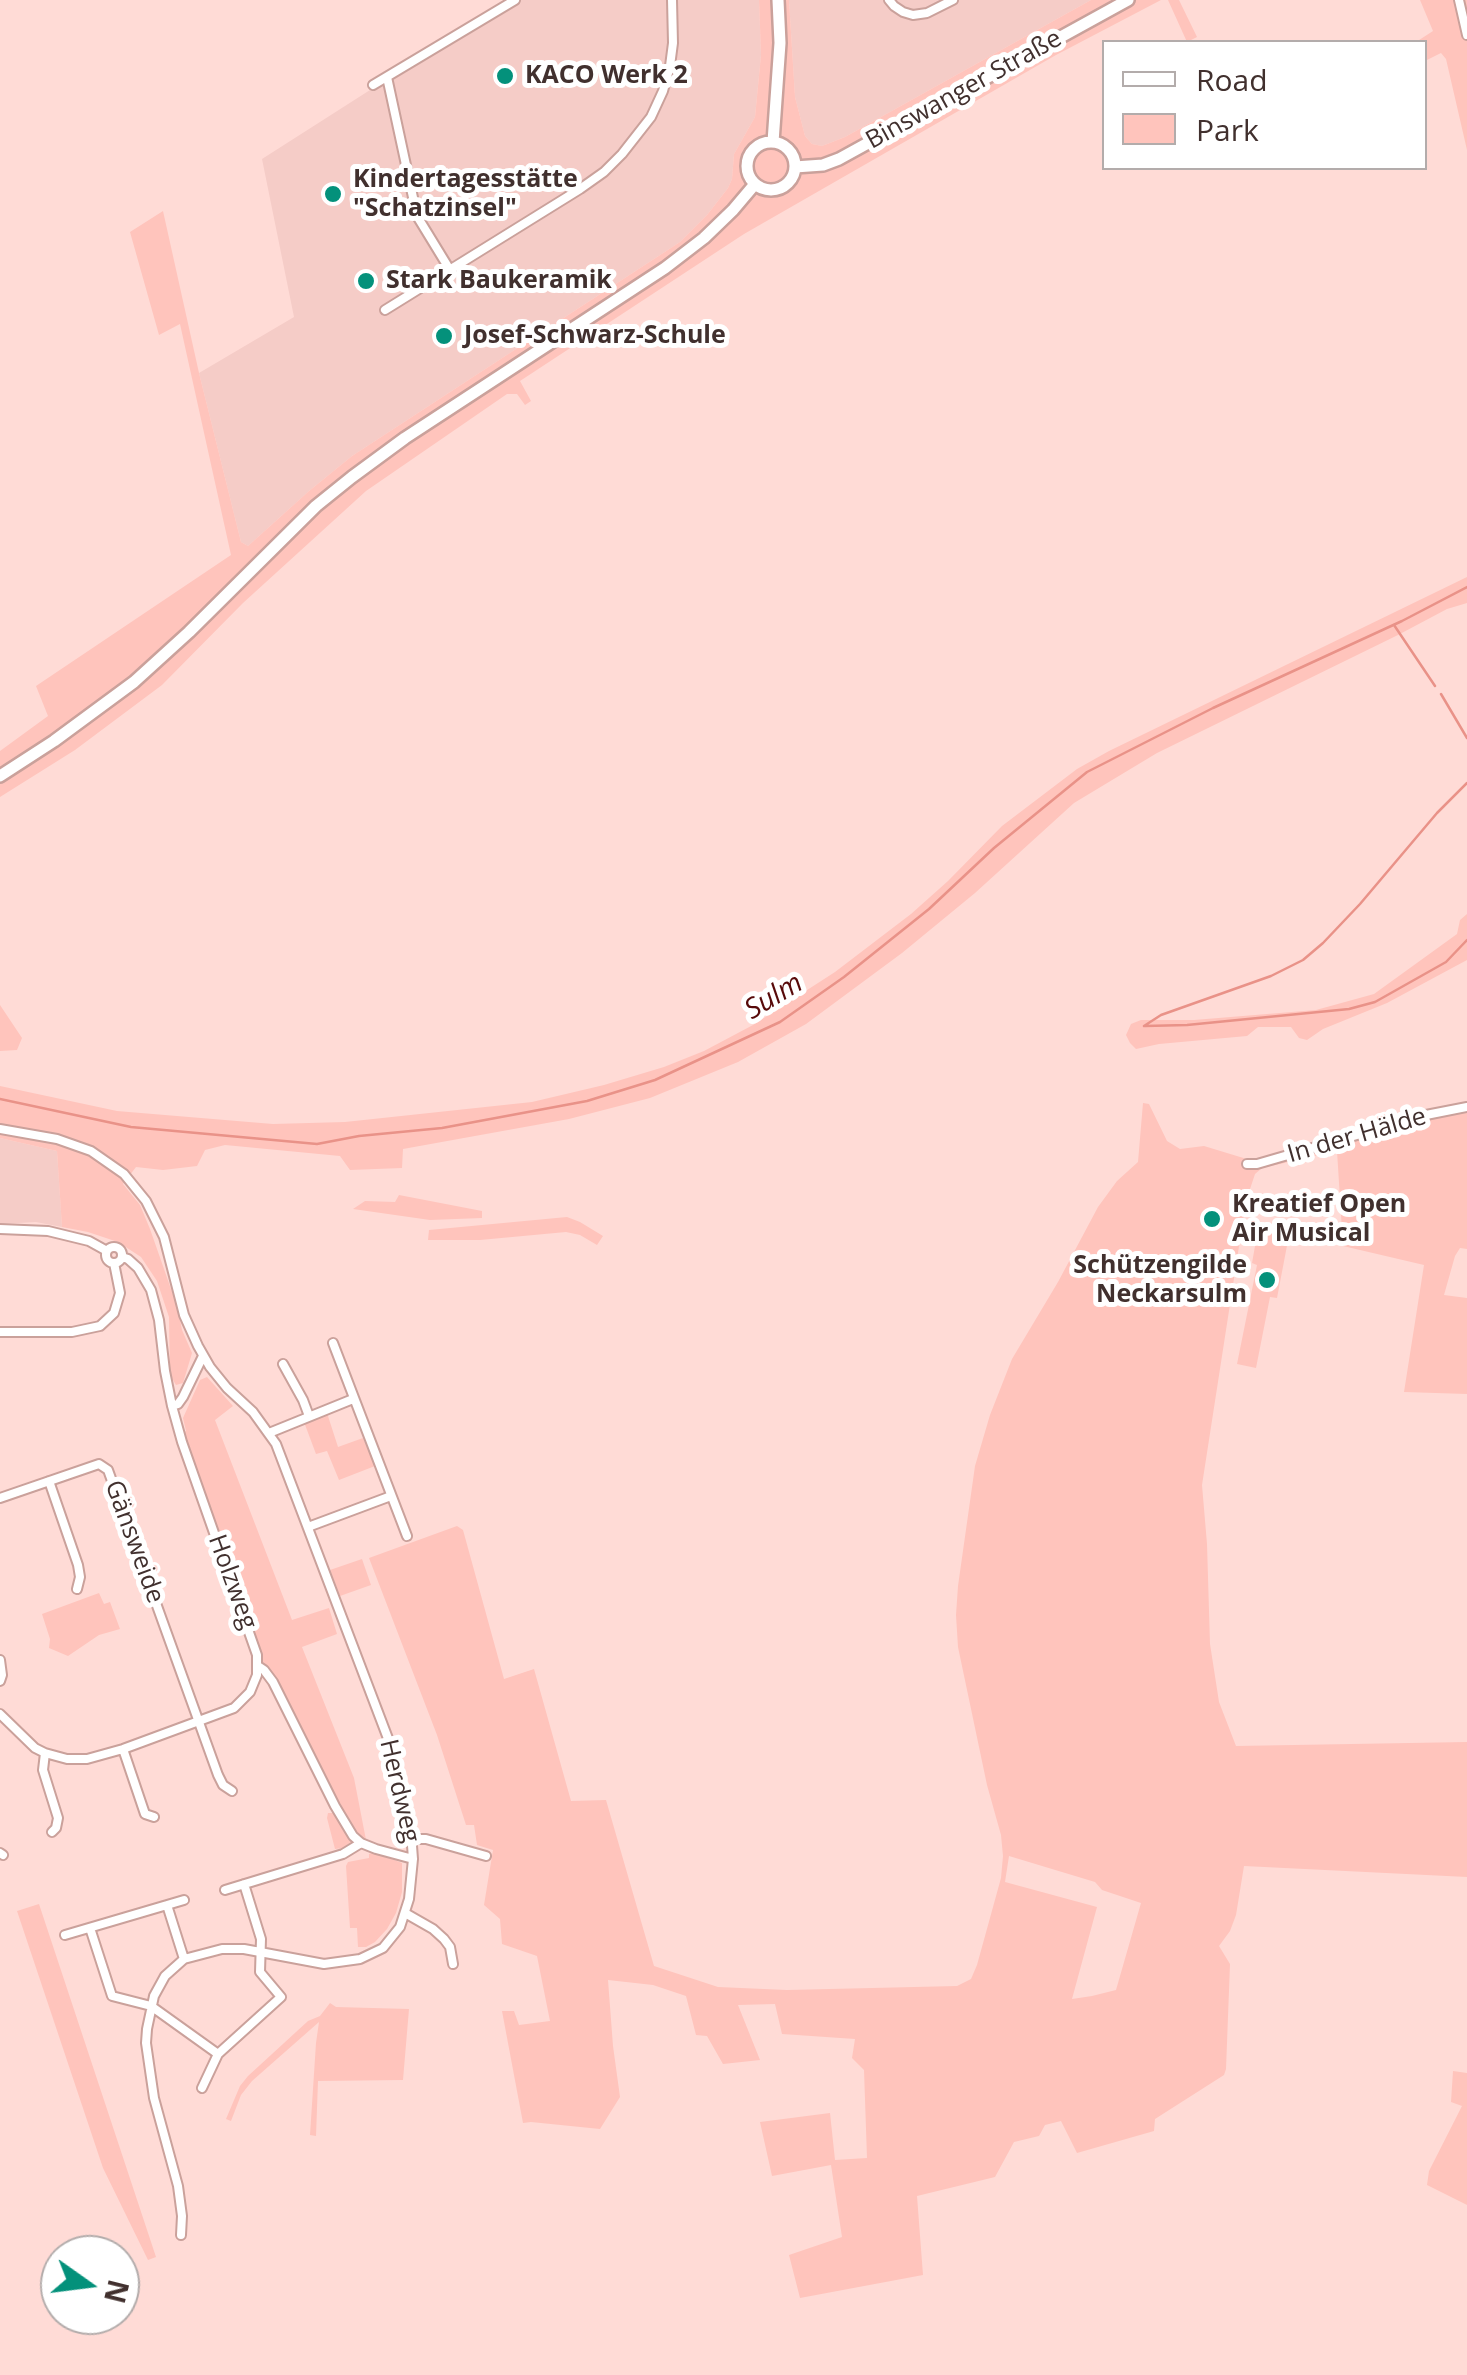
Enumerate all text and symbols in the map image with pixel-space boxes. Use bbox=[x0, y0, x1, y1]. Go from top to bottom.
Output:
street label: Binswanger Straße bbox=[861, 24, 1067, 156]
legend bbox=[1102, 40, 1427, 170]
text: Road bbox=[1196, 59, 1268, 100]
place label: KACO Werk 2 bbox=[525, 61, 688, 91]
marker: KACO Werk 2 bbox=[494, 65, 516, 87]
text: Park bbox=[1196, 109, 1259, 150]
place label: Kindertagesstätte "Schatzinsel" bbox=[353, 165, 578, 224]
marker: Kindertagesstätte "Schatzinsel" bbox=[322, 183, 344, 205]
place label: Stark Baukeramik bbox=[386, 266, 612, 296]
marker: Stark Baukeramik bbox=[355, 270, 377, 292]
place label: Josef-Schwarz-Schule bbox=[464, 321, 726, 351]
marker: Josef-Schwarz-Schule bbox=[433, 325, 455, 347]
water label: Sulm bbox=[739, 967, 809, 1027]
street label: In der Hälde bbox=[1284, 1102, 1430, 1170]
place label: Kreatief Open Air Musical bbox=[1232, 1190, 1406, 1249]
marker: Kreatief Open Air Musical bbox=[1201, 1208, 1223, 1230]
place label: Schützengilde Neckarsulm bbox=[1073, 1251, 1247, 1310]
marker: Schützengilde Neckarsulm bbox=[1256, 1269, 1278, 1291]
street label: Gänsweide bbox=[98, 1477, 170, 1607]
street label: Holzweg bbox=[201, 1531, 263, 1633]
street label: Herdweg bbox=[373, 1736, 425, 1846]
north arrow bbox=[40, 2235, 140, 2335]
text: N bbox=[96, 2276, 138, 2307]

